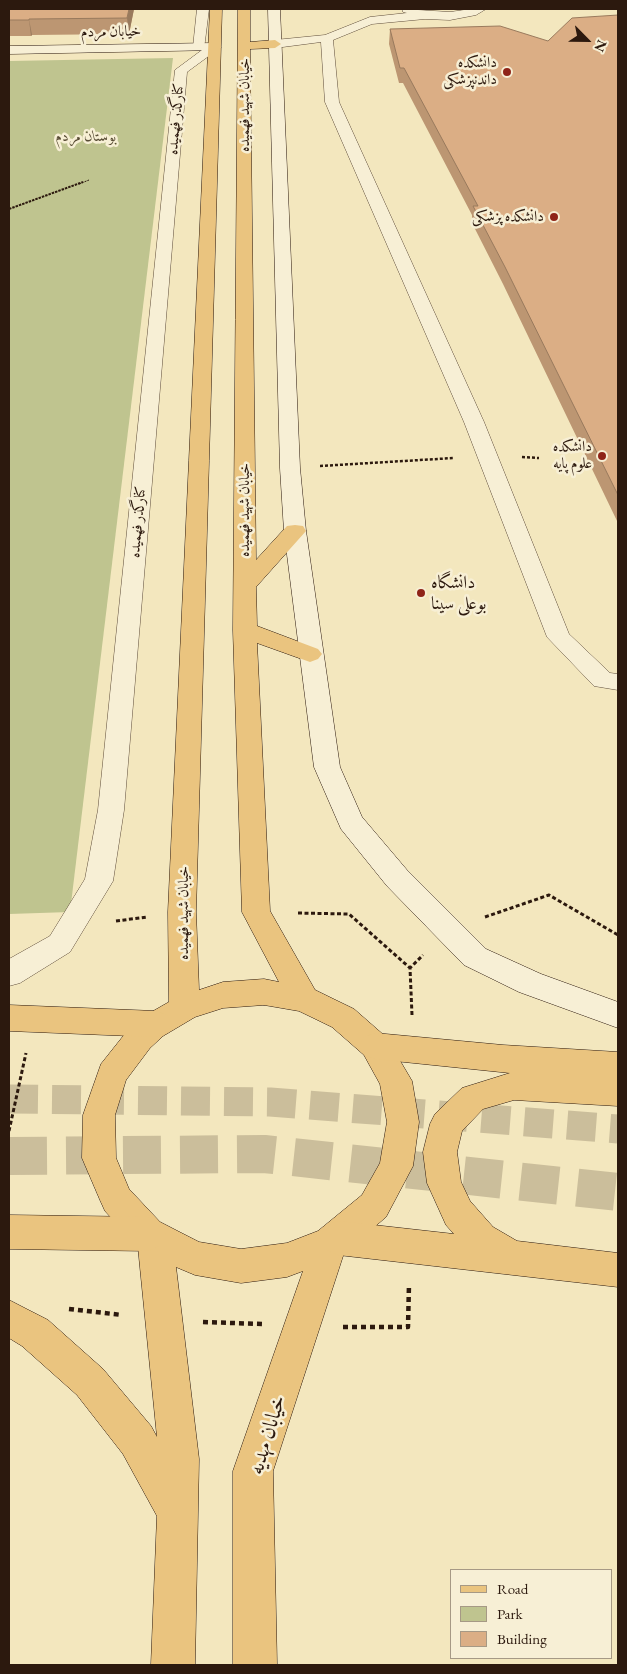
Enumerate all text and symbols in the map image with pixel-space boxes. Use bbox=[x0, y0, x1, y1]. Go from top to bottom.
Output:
north arrow bbox=[562, 15, 612, 65]
street label: خیابان مردم bbox=[81, 22, 141, 42]
text: N bbox=[590, 37, 611, 55]
place label: دانشکده داندنپزشکی bbox=[443, 54, 497, 89]
street label: خیابان شهید فهمیده bbox=[236, 58, 254, 152]
marker: دانشکده داندنپزشکی bbox=[501, 66, 513, 78]
street label: کنارگذر فهمیده bbox=[164, 82, 188, 156]
park label: بوستان مردم bbox=[55, 128, 117, 146]
place label: دانشکده پزشکی bbox=[472, 208, 544, 226]
marker: دانشکده پزشکی bbox=[548, 211, 560, 223]
place label: دانشکده علوم پایه bbox=[553, 438, 592, 473]
marker: دانشکده علوم پایه bbox=[596, 450, 608, 462]
street label: خیابان شهید فهمیده bbox=[236, 463, 254, 557]
street label: کنارگذر فهمیده bbox=[126, 485, 150, 559]
place label: دانشگاه بوعلی سینا bbox=[431, 572, 486, 614]
marker: دانشگاه بوعلی سینا bbox=[415, 587, 427, 599]
street label: خیابان شهید فهمیده bbox=[175, 866, 193, 960]
street label: خیابان مهدیه bbox=[244, 1392, 292, 1478]
legend bbox=[450, 1569, 612, 1659]
text: Road bbox=[497, 1579, 528, 1598]
text: Park bbox=[497, 1604, 523, 1623]
text: Building bbox=[497, 1629, 547, 1648]

